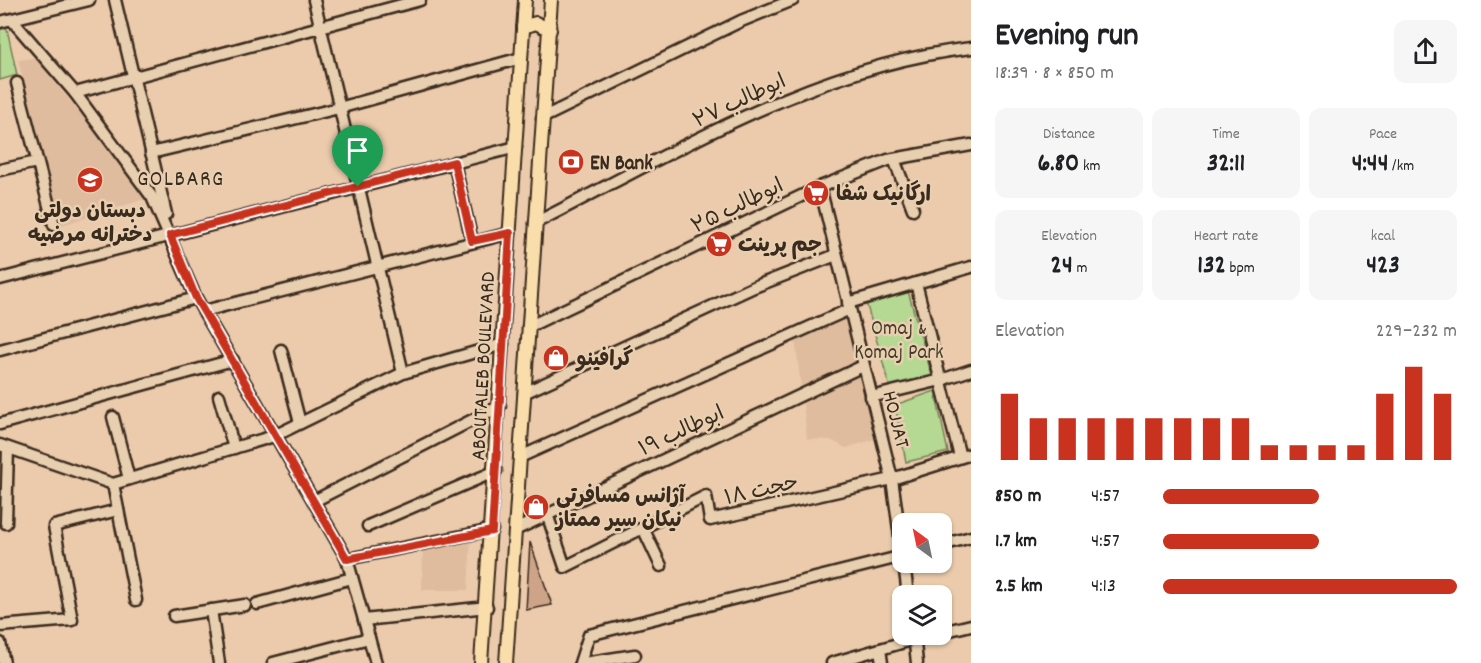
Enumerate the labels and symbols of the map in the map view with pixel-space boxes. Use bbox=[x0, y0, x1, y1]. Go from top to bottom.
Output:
street label: ابوطالب ۲۷ bbox=[689, 68, 792, 137]
pin bbox=[332, 125, 383, 187]
bank icon: EN Bank bbox=[556, 147, 586, 177]
place label: EN Bank bbox=[590, 150, 653, 180]
school or university icon: دبستان دولتی دخترانه مرضیه bbox=[75, 165, 105, 195]
district label: GOLBARG bbox=[137, 165, 225, 196]
street label: ابوطالب ۲۵ bbox=[687, 172, 790, 243]
supermarket icon: ارگانیک شفا bbox=[801, 178, 831, 208]
place label: ارگانیک شفا bbox=[836, 180, 931, 211]
place label: دبستان دولتی دخترانه مرضیه bbox=[28, 198, 152, 252]
supermarket icon: جم پرینت bbox=[704, 229, 734, 259]
place label: جم پرینت bbox=[738, 232, 822, 262]
street label: ABOUTALEB BOULEVARD bbox=[465, 271, 505, 461]
park label: Omaj & Komaj Park bbox=[854, 315, 944, 369]
shop icon: گرافینو bbox=[541, 343, 571, 373]
place label: گرافینو bbox=[575, 345, 634, 376]
street label: HOJJAT bbox=[873, 388, 916, 452]
street label: ابوطالب ۱۹ bbox=[634, 400, 730, 466]
street label: حجت ۱۸ bbox=[722, 469, 802, 515]
place label: آژانس مسافرتی نیکان سیر ممتاز bbox=[554, 483, 686, 537]
shop icon: آژانس مسافرتی نیکان سیر ممتاز bbox=[521, 492, 551, 522]
north arrow bbox=[892, 513, 952, 573]

